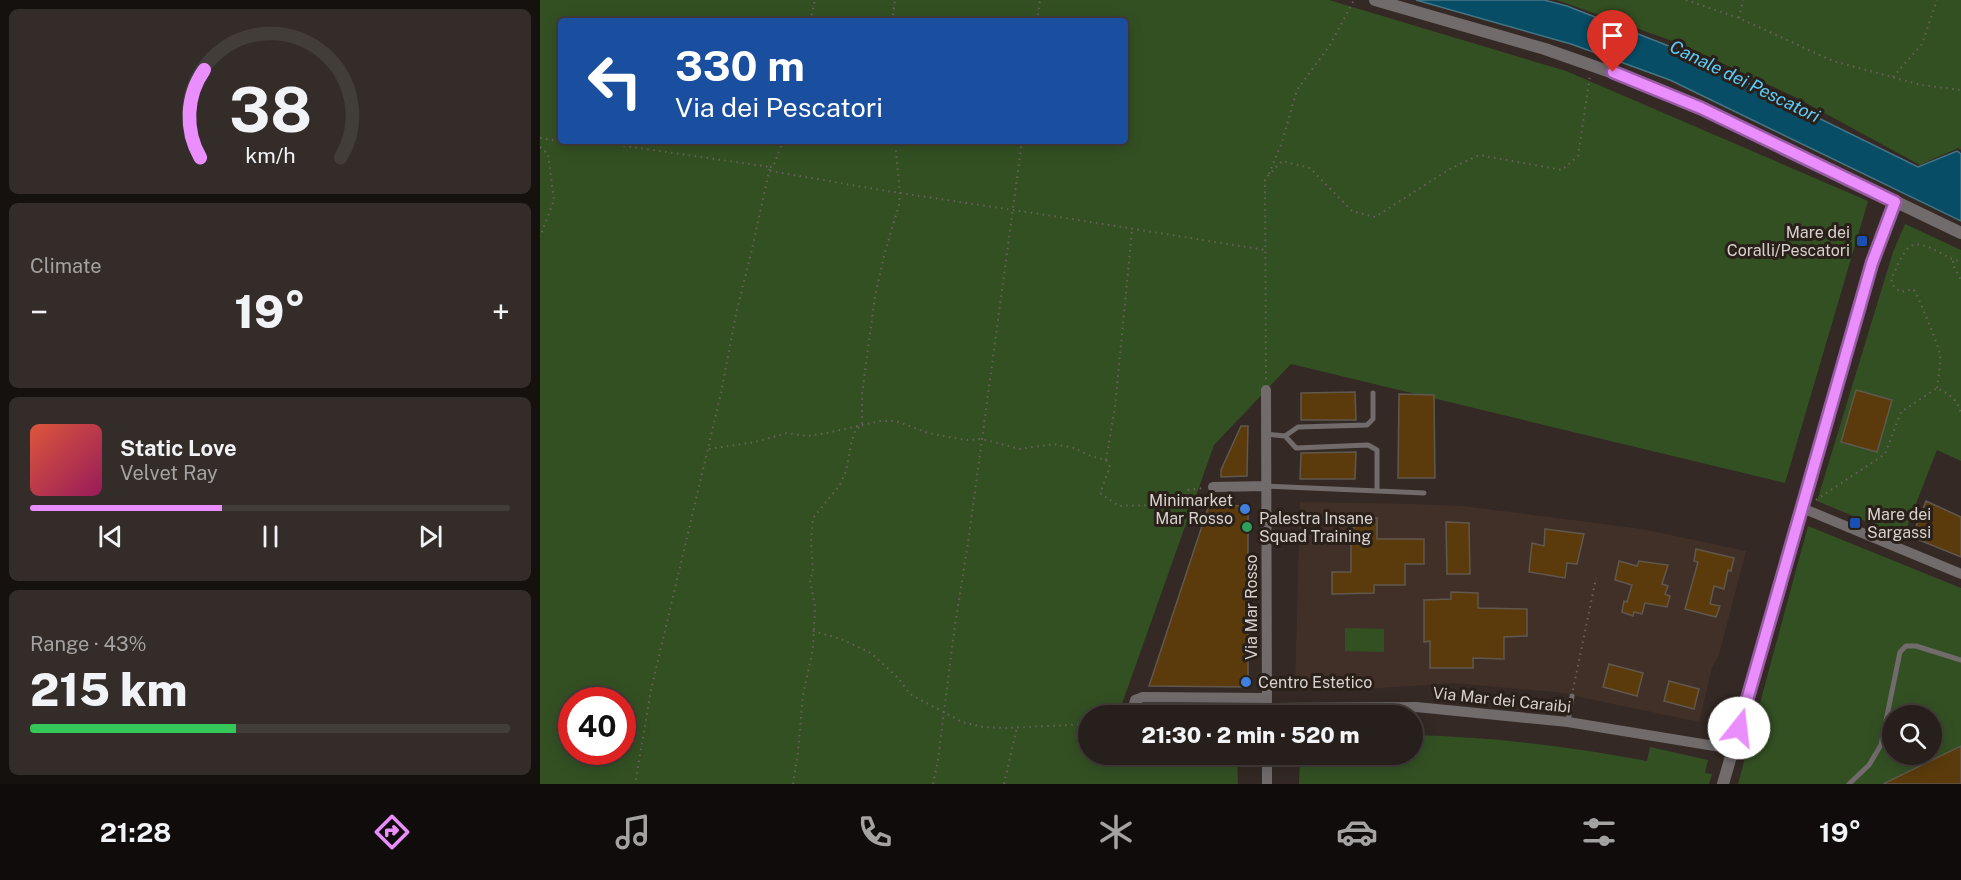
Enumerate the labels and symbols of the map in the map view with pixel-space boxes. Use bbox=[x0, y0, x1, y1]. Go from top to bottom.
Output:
pin bbox=[1587, 10, 1638, 72]
water label: Canale dei Pescatori bbox=[1667, 36, 1824, 127]
place label: Mare dei Coralli/Pescatori bbox=[1727, 223, 1850, 260]
marker: Mare dei Coralli/Pescatori bbox=[1855, 234, 1869, 248]
place label: Minimarket Mar Rosso bbox=[1149, 491, 1233, 528]
marker: Minimarket Mar Rosso bbox=[1238, 502, 1252, 516]
place label: Mare dei Sargassi bbox=[1867, 505, 1931, 542]
place label: Palestra Insane Squad Training bbox=[1259, 509, 1373, 546]
marker: Mare dei Sargassi bbox=[1848, 516, 1862, 530]
marker: Palestra Insane Squad Training bbox=[1240, 520, 1254, 534]
street label: Via Mar Rosso bbox=[1242, 554, 1261, 660]
place label: Centro Estetico bbox=[1258, 673, 1372, 692]
marker: Centro Estetico bbox=[1239, 675, 1253, 689]
street label: Via Mar dei Caraibi bbox=[1432, 683, 1572, 717]
speed limit sign: 40 bbox=[558, 687, 636, 765]
position arrow bbox=[1707, 696, 1771, 760]

